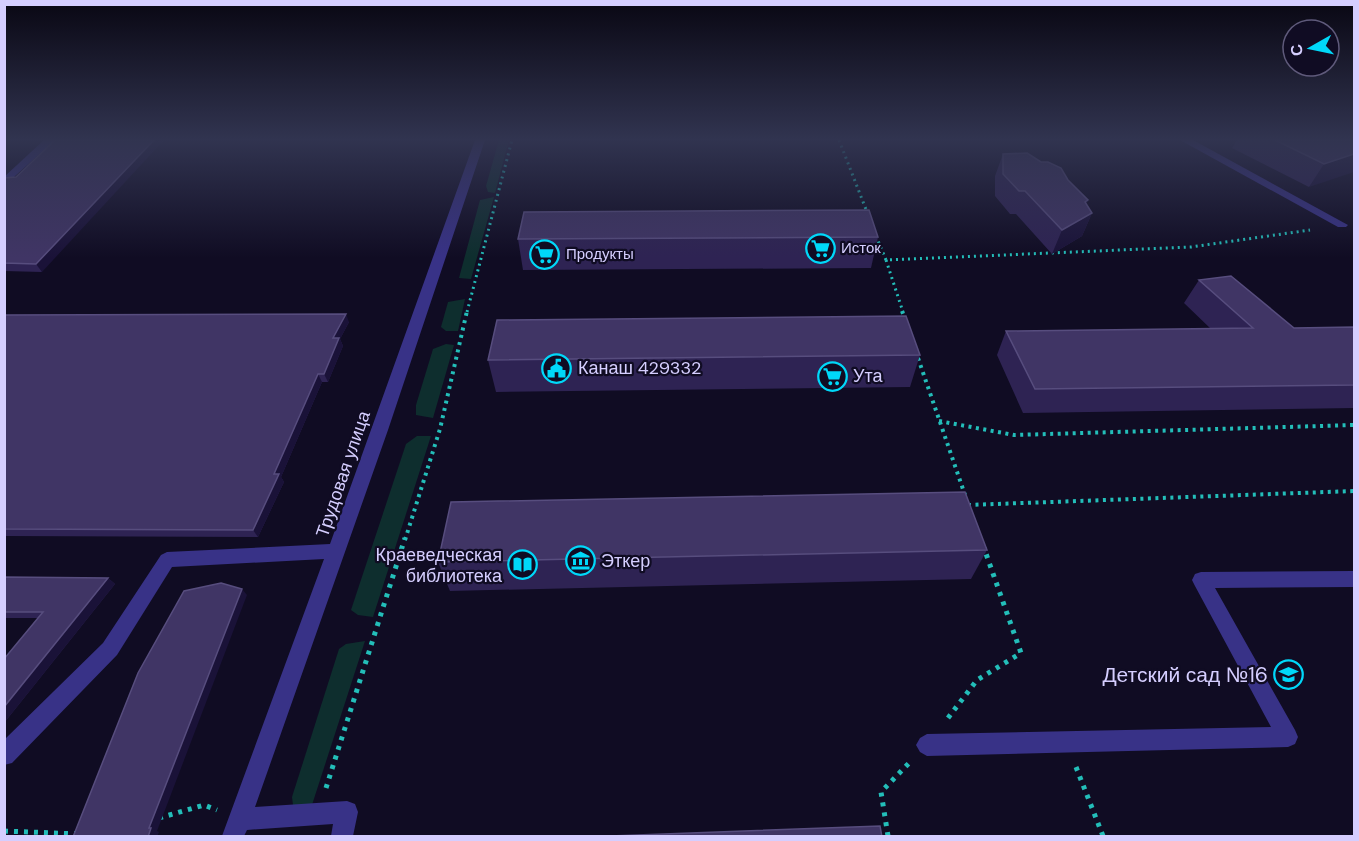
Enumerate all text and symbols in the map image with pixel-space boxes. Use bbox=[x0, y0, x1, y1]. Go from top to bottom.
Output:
north arrow bbox=[1281, 18, 1341, 78]
text: С bbox=[1285, 42, 1308, 58]
supermarket icon: Исток bbox=[804, 232, 836, 264]
supermarket icon: Продукты bbox=[529, 238, 561, 270]
place label: Исток bbox=[841, 238, 881, 258]
place label: Продукты bbox=[566, 244, 634, 264]
public building icon: Канаш 429332 bbox=[541, 352, 573, 384]
place label: Канаш 429332 bbox=[578, 356, 701, 380]
supermarket icon: Ута bbox=[816, 360, 848, 392]
place label: Ута bbox=[853, 364, 883, 388]
street label: Трудовая улица bbox=[310, 407, 376, 540]
place label: Краеведческая библиотека bbox=[376, 543, 503, 588]
museum icon: Эткер bbox=[564, 545, 596, 577]
library icon: Краеведческая библиотека bbox=[507, 549, 539, 581]
place label: Эткер bbox=[601, 549, 650, 573]
school or university icon: Детский сад №16 bbox=[1273, 659, 1305, 691]
place label: Детский сад №16 bbox=[1102, 661, 1268, 689]

